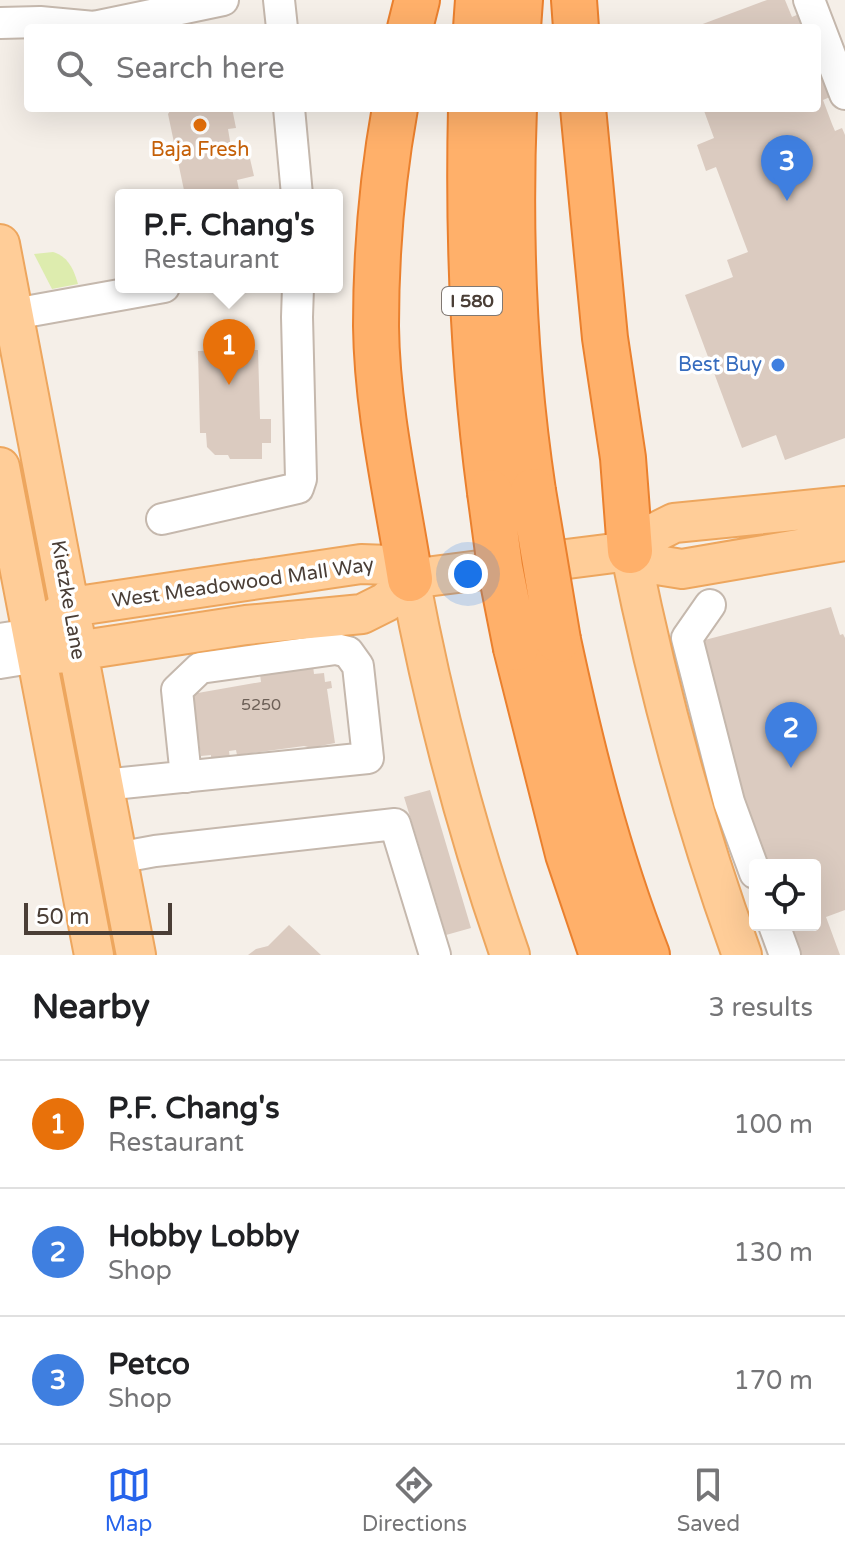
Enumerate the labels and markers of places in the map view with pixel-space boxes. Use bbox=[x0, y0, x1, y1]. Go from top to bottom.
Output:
marker: Baja Fresh bbox=[191, 116, 209, 134]
pin: 3 bbox=[761, 135, 813, 201]
place label: Baja Fresh bbox=[151, 138, 249, 162]
pin: 1 bbox=[203, 319, 255, 385]
place label: Best Buy bbox=[678, 353, 762, 377]
marker: Best Buy bbox=[769, 356, 787, 374]
pin: 2 bbox=[765, 702, 817, 768]

